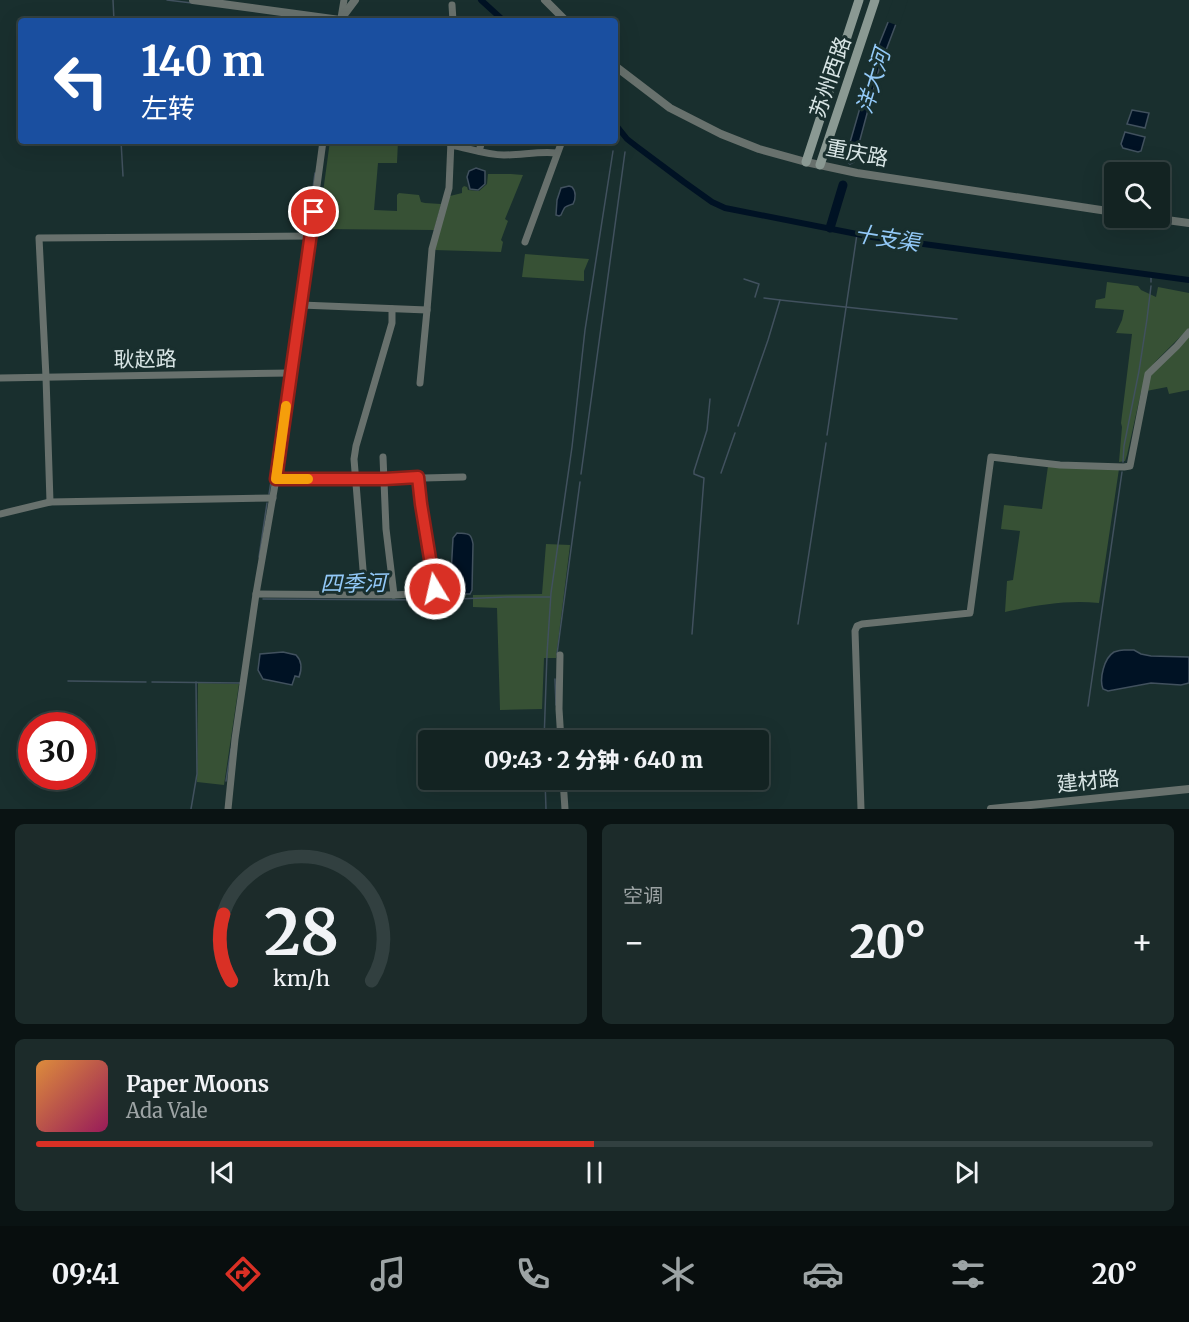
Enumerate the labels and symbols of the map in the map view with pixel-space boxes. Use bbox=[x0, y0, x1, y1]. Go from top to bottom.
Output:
street label: 苏州西路 bbox=[804, 33, 856, 121]
water label: 洋大河 bbox=[850, 42, 897, 117]
street label: 重庆路 bbox=[824, 134, 890, 172]
pin bbox=[288, 186, 339, 237]
water label: 十支渠 bbox=[852, 219, 925, 257]
street label: 耿赵路 bbox=[113, 345, 177, 373]
position arrow bbox=[403, 557, 467, 621]
water label: 四季河 bbox=[320, 568, 390, 598]
speed limit sign: 30 bbox=[18, 712, 96, 790]
street label: 建材路 bbox=[1055, 764, 1121, 798]

